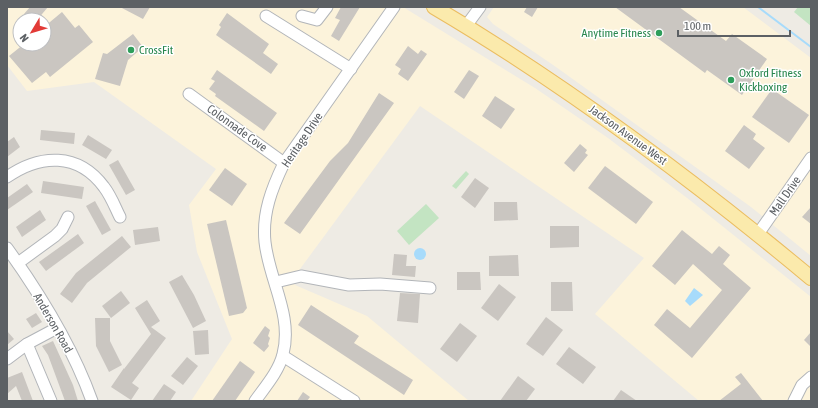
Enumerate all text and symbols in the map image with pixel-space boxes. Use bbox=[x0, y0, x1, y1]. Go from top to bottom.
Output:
north arrow bbox=[12, 12, 52, 52]
scale bar bbox=[678, 12, 790, 38]
text: 100 m bbox=[684, 19, 711, 33]
place label: Anytime Fitness bbox=[582, 26, 651, 40]
marker: Anytime Fitness bbox=[654, 28, 664, 38]
text: N bbox=[17, 32, 31, 44]
place label: CrossFit bbox=[139, 43, 174, 57]
marker: CrossFit bbox=[126, 45, 136, 55]
place label: Oxford Fitness Kickboxing bbox=[739, 66, 801, 94]
marker: Oxford Fitness Kickboxing bbox=[726, 75, 736, 85]
street label: Colonnade Cove bbox=[204, 101, 270, 155]
street label: Jackson Avenue West bbox=[586, 102, 670, 168]
street label: Heritage Drive bbox=[279, 110, 325, 170]
street label: Mall Drive bbox=[766, 174, 804, 218]
street label: Anderson Road bbox=[30, 291, 76, 355]

